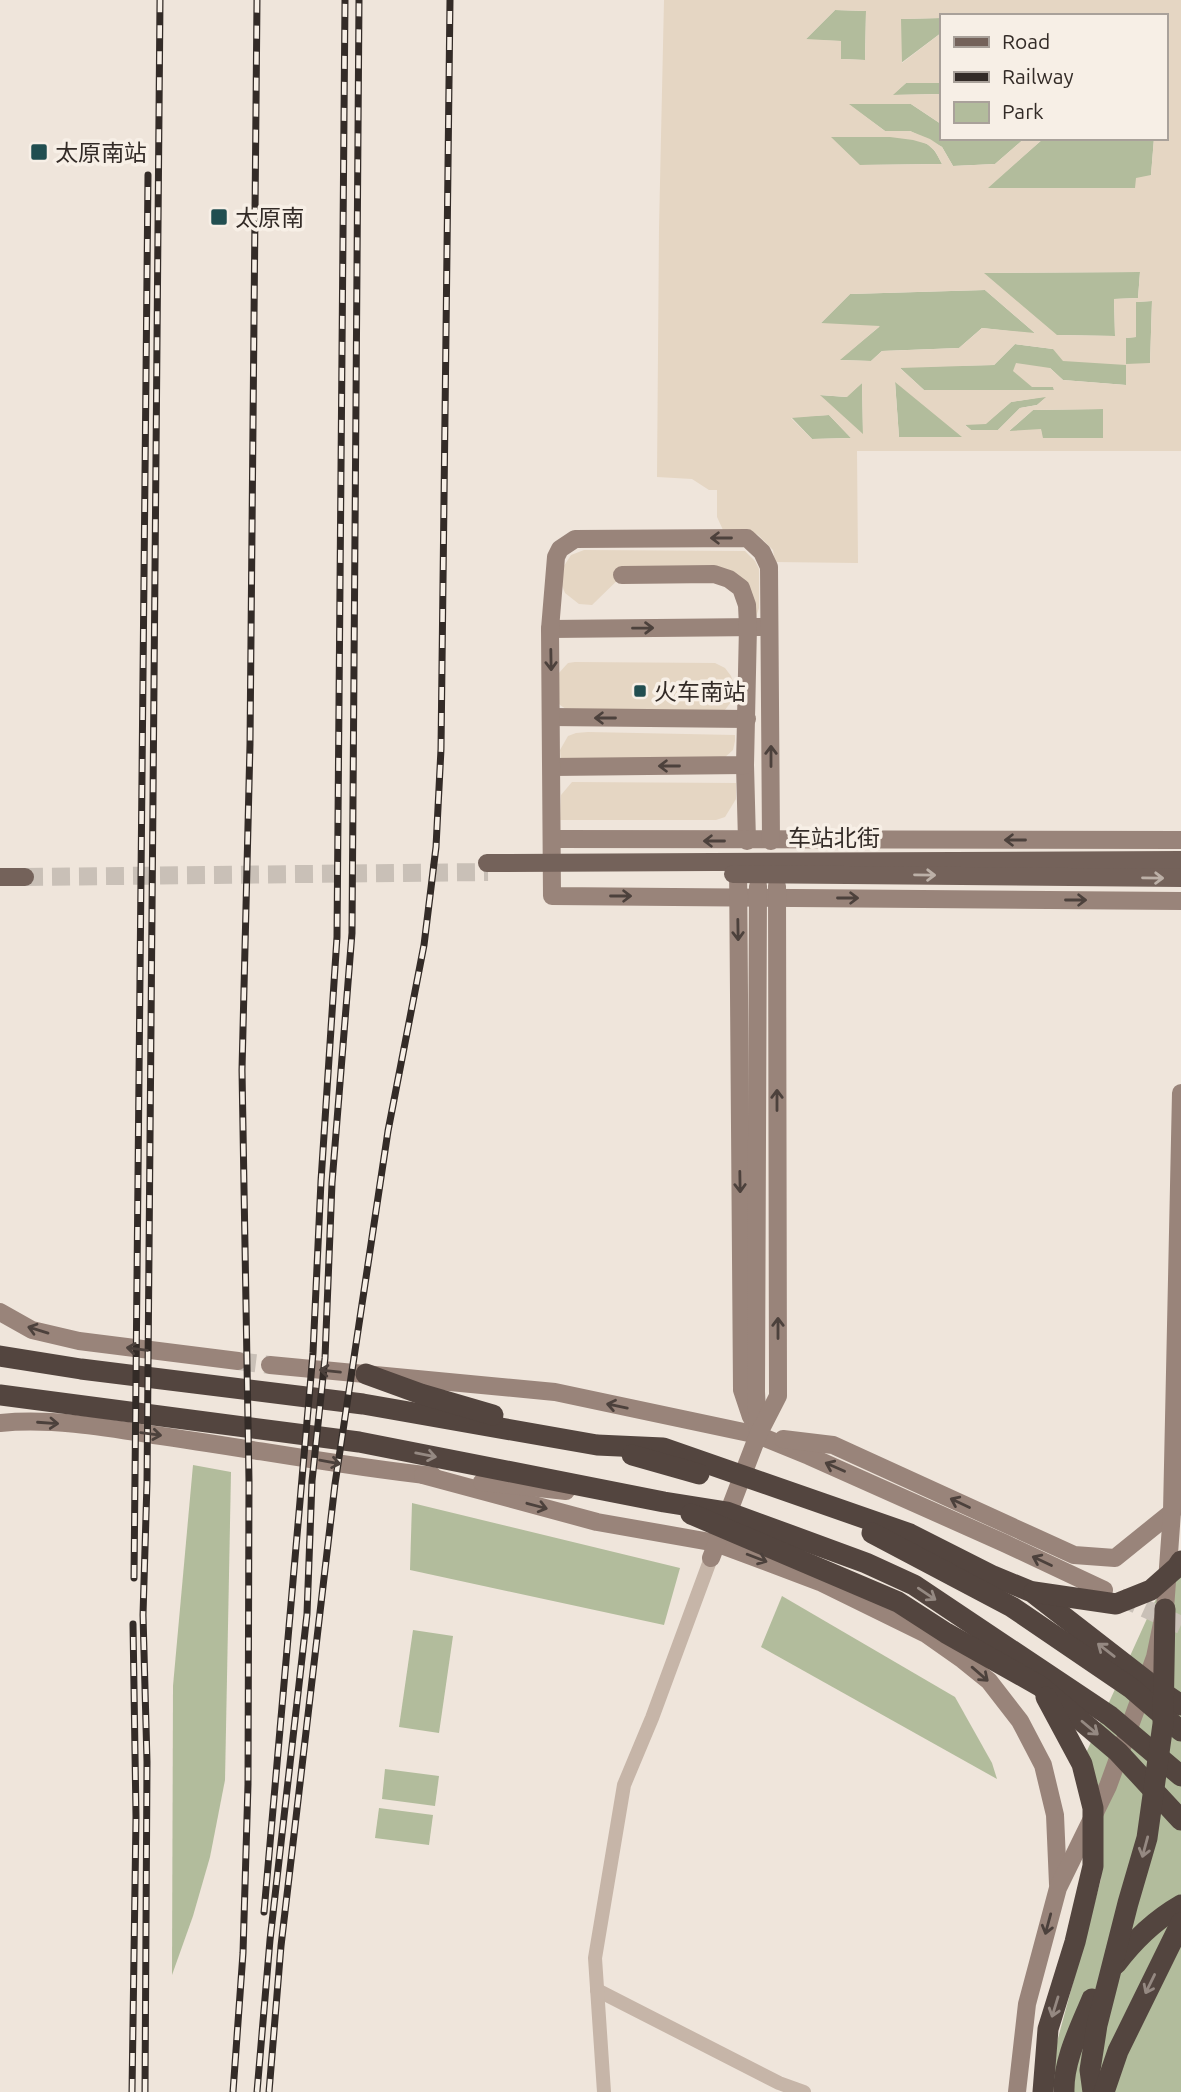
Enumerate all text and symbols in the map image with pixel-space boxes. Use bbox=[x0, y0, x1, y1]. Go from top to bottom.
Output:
legend bbox=[940, 14, 1167, 140]
text: Road bbox=[1002, 29, 1050, 53]
text: Railway bbox=[1002, 64, 1074, 88]
text: Park bbox=[1002, 99, 1044, 123]
place label: 太原南站 bbox=[55, 140, 147, 165]
marker: 太原南站 bbox=[29, 142, 49, 162]
place label: 太原南 bbox=[235, 205, 304, 230]
marker: 太原南 bbox=[209, 207, 229, 227]
one-way arrow bbox=[710, 532, 733, 545]
one-way arrow bbox=[631, 621, 654, 634]
one-way arrow bbox=[544, 648, 557, 671]
place label: 火车南站 bbox=[654, 679, 746, 704]
marker: 火车南站 bbox=[632, 683, 648, 699]
one-way arrow bbox=[594, 711, 617, 724]
one-way arrow bbox=[764, 745, 778, 768]
one-way arrow bbox=[657, 759, 680, 773]
street label: 车站北街 bbox=[788, 825, 880, 850]
one-way arrow bbox=[1004, 833, 1027, 847]
one-way arrow bbox=[703, 834, 726, 848]
one-way arrow bbox=[913, 869, 936, 882]
one-way arrow bbox=[1141, 871, 1164, 885]
one-way arrow bbox=[609, 889, 632, 903]
one-way arrow bbox=[836, 891, 859, 905]
one-way arrow bbox=[1064, 893, 1087, 907]
one-way arrow bbox=[731, 918, 745, 941]
one-way arrow bbox=[770, 1089, 784, 1112]
one-way arrow bbox=[733, 1170, 747, 1193]
one-way arrow bbox=[771, 1316, 785, 1339]
one-way arrow bbox=[27, 1323, 49, 1336]
one-way arrow bbox=[127, 1342, 149, 1355]
one-way arrow bbox=[320, 1364, 342, 1377]
one-way arrow bbox=[606, 1398, 629, 1412]
one-way arrow bbox=[36, 1417, 59, 1430]
one-way arrow bbox=[139, 1428, 162, 1441]
one-way arrow bbox=[414, 1449, 437, 1462]
one-way arrow bbox=[318, 1456, 340, 1470]
one-way arrow bbox=[825, 1460, 846, 1473]
one-way arrow bbox=[950, 1496, 971, 1509]
one-way arrow bbox=[526, 1500, 548, 1513]
one-way arrow bbox=[746, 1553, 768, 1566]
one-way arrow bbox=[1032, 1554, 1053, 1567]
one-way arrow bbox=[917, 1587, 936, 1601]
one-way arrow bbox=[1098, 1642, 1116, 1657]
one-way arrow bbox=[970, 1666, 988, 1682]
one-way arrow bbox=[1080, 1720, 1098, 1736]
one-way arrow bbox=[1137, 1836, 1150, 1858]
one-way arrow bbox=[1041, 1913, 1054, 1935]
one-way arrow bbox=[1143, 1973, 1157, 1994]
one-way arrow bbox=[1048, 1996, 1061, 2018]

